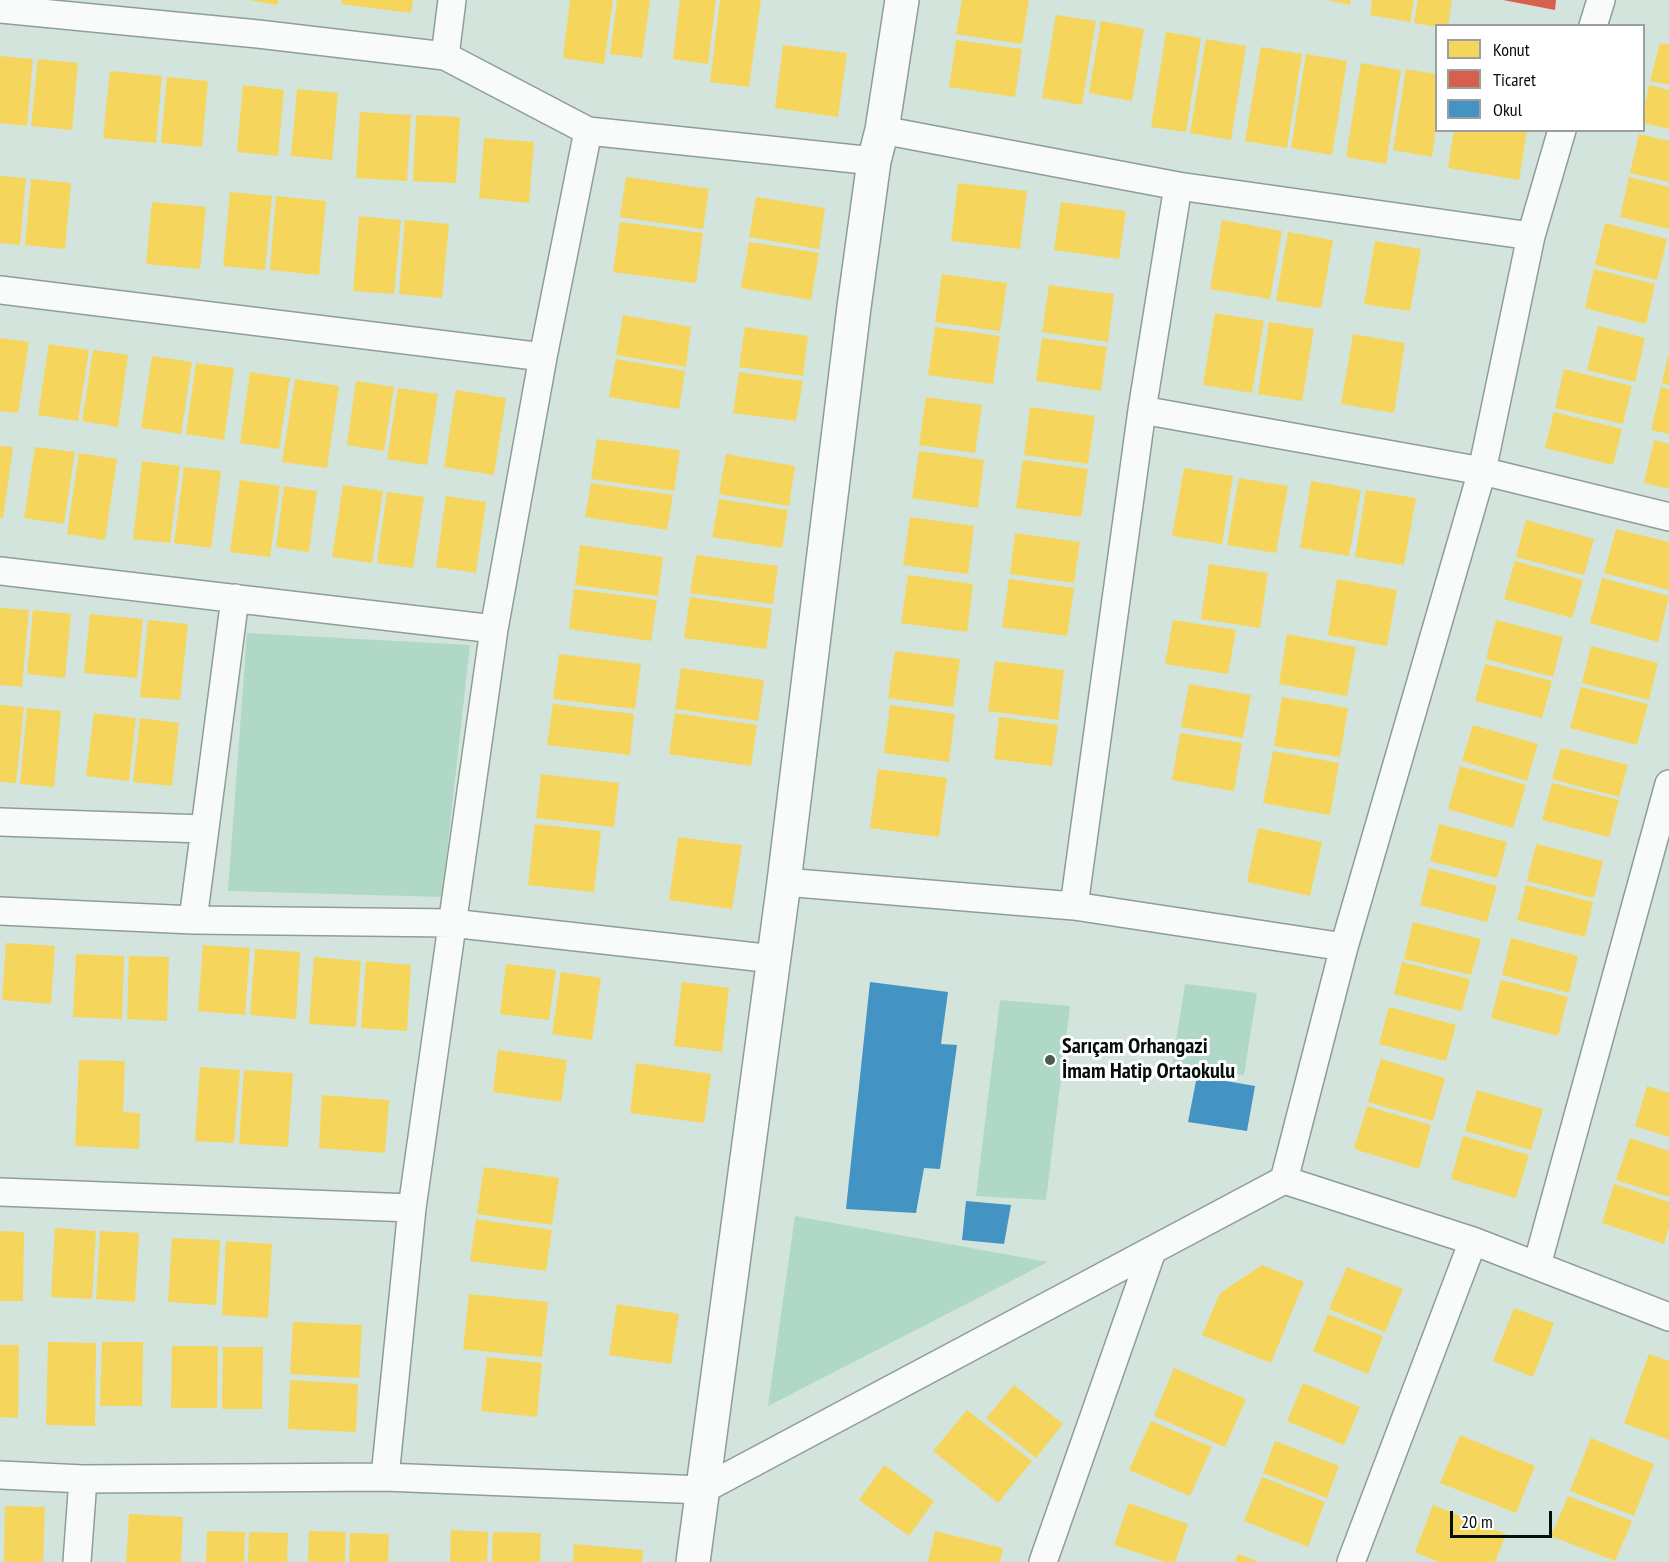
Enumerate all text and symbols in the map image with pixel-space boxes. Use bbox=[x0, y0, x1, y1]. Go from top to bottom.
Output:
legend bbox=[1435, 24, 1645, 132]
text: Konut bbox=[1493, 38, 1530, 61]
text: Ticaret bbox=[1493, 68, 1536, 91]
text: Okul bbox=[1493, 98, 1522, 121]
place label: Sarıçam Orhangazi İmam Hatip Ortaokulu bbox=[1062, 1034, 1235, 1086]
marker: Sarıçam Orhangazi İmam Hatip Ortaokulu bbox=[1043, 1053, 1057, 1067]
scale bar bbox=[1453, 1499, 1555, 1537]
text: 20 m bbox=[1461, 1510, 1493, 1533]

